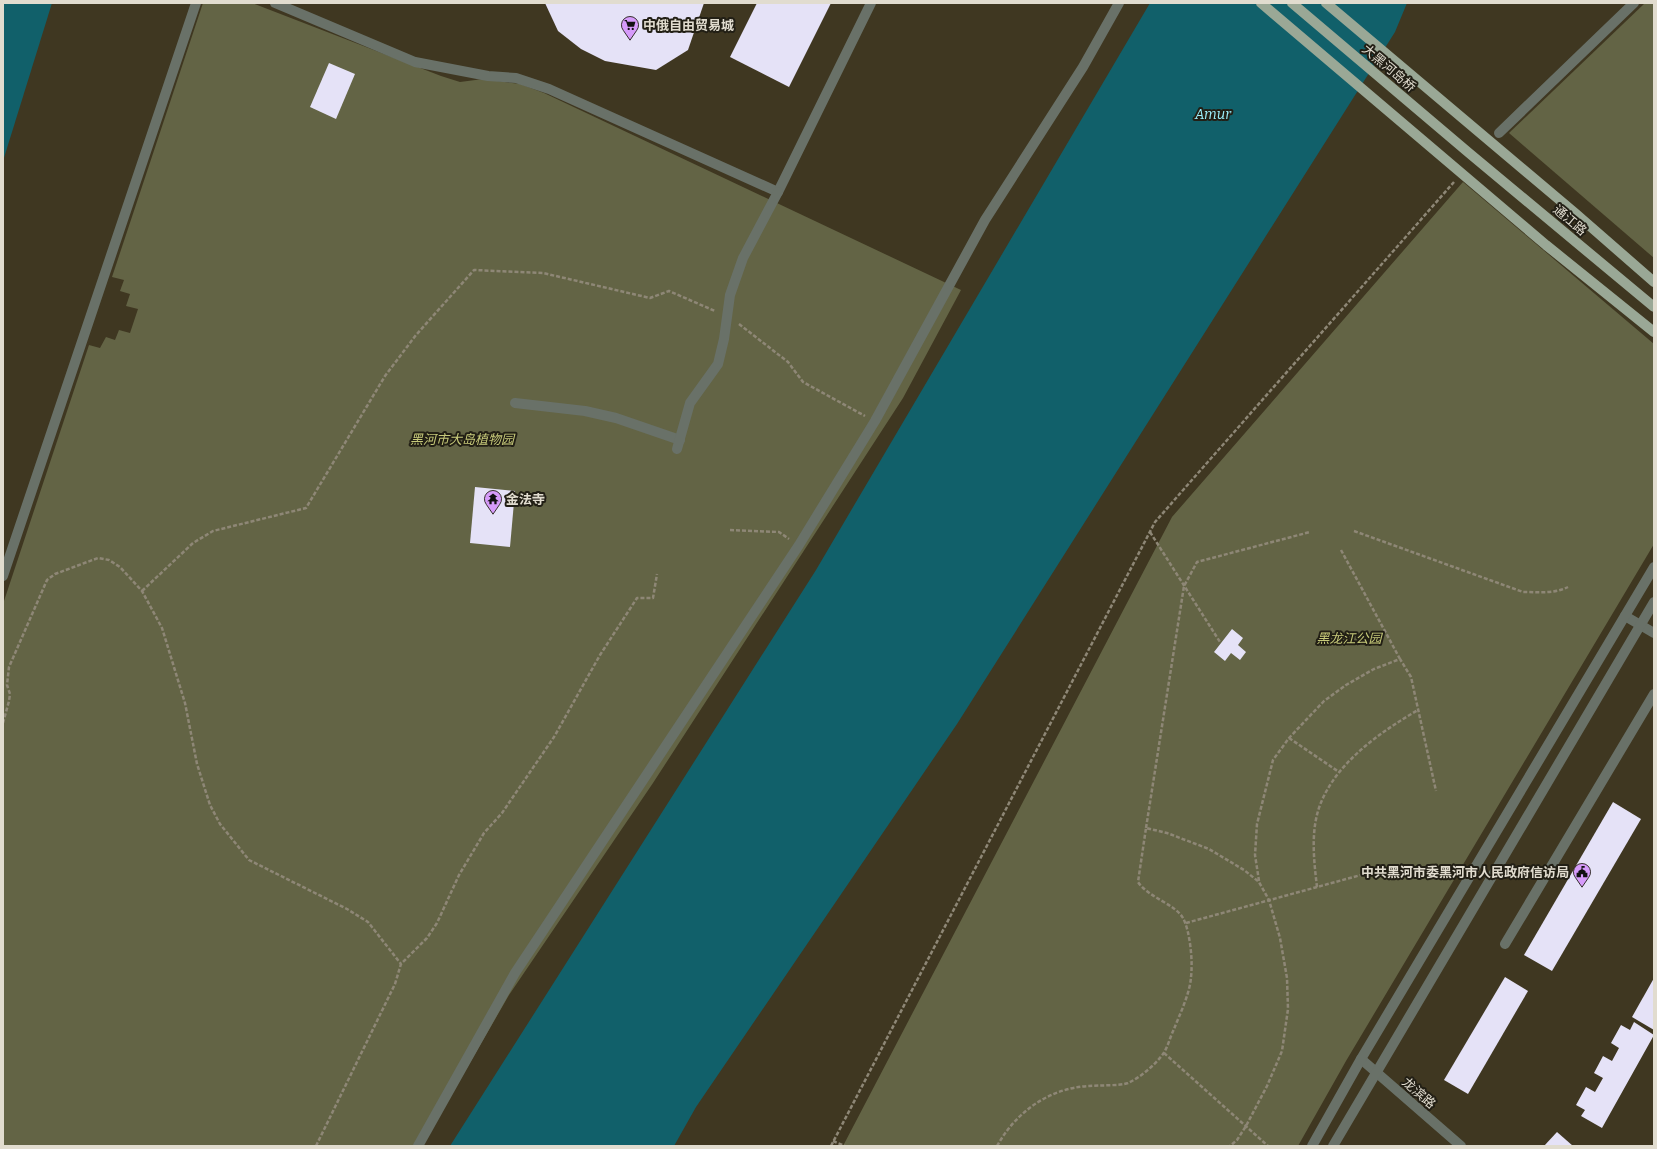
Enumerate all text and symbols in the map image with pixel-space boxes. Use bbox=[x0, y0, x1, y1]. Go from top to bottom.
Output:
supermarket icon: 中俄自由贸易城 bbox=[620, 15, 640, 40]
place label: 中俄自由贸易城 bbox=[643, 18, 734, 33]
street label: 大黑河岛桥 bbox=[1359, 41, 1419, 95]
water label: Amur bbox=[1194, 106, 1232, 123]
street label: 通江路 bbox=[1550, 202, 1590, 238]
park label: 黑河市大岛植物园 bbox=[410, 432, 516, 447]
temple icon: 金法寺 bbox=[483, 489, 503, 514]
place label: 金法寺 bbox=[506, 492, 545, 507]
park label: 黑龙江公园 bbox=[1316, 631, 1383, 646]
public building icon: 中共黑河市委黑河市人民政府信访局 bbox=[1572, 862, 1592, 887]
place label: 中共黑河市委黑河市人民政府信访局 bbox=[1361, 865, 1569, 880]
street label: 龙滨路 bbox=[1399, 1075, 1439, 1111]

